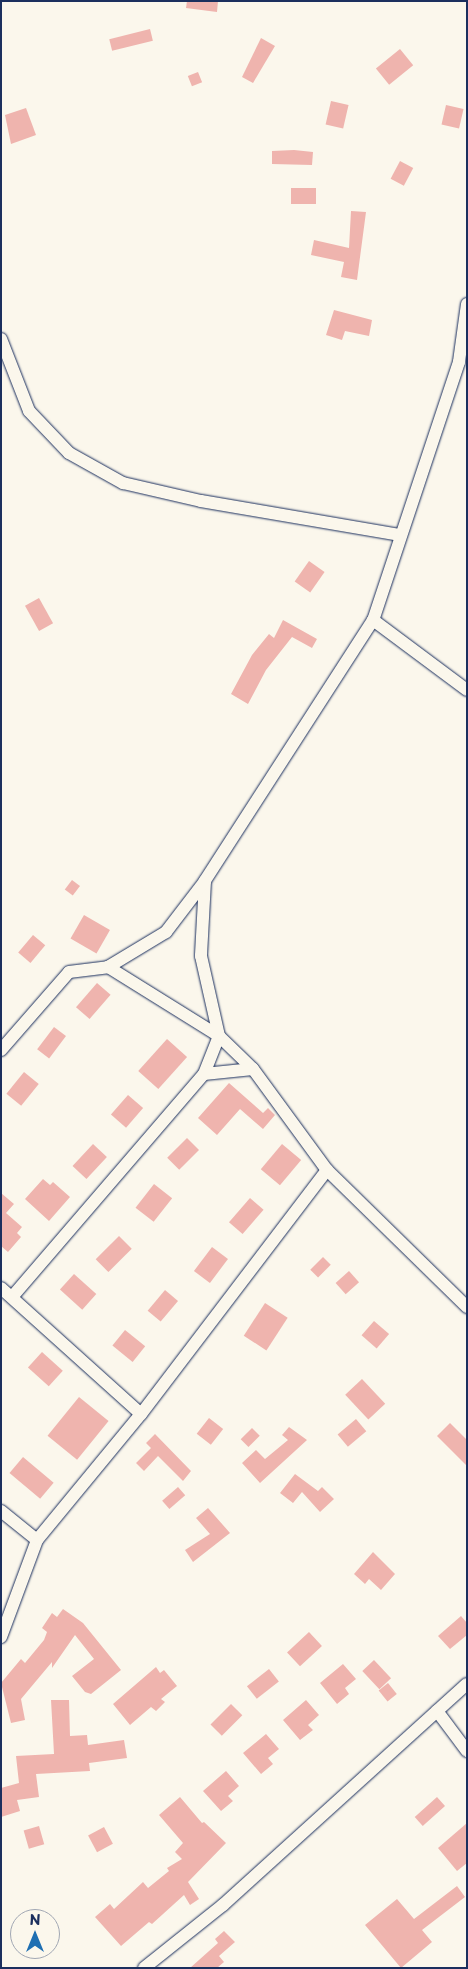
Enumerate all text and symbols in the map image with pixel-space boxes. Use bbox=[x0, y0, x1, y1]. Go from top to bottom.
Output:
north arrow bbox=[10, 1909, 60, 1959]
text: N bbox=[29, 1909, 41, 1930]

